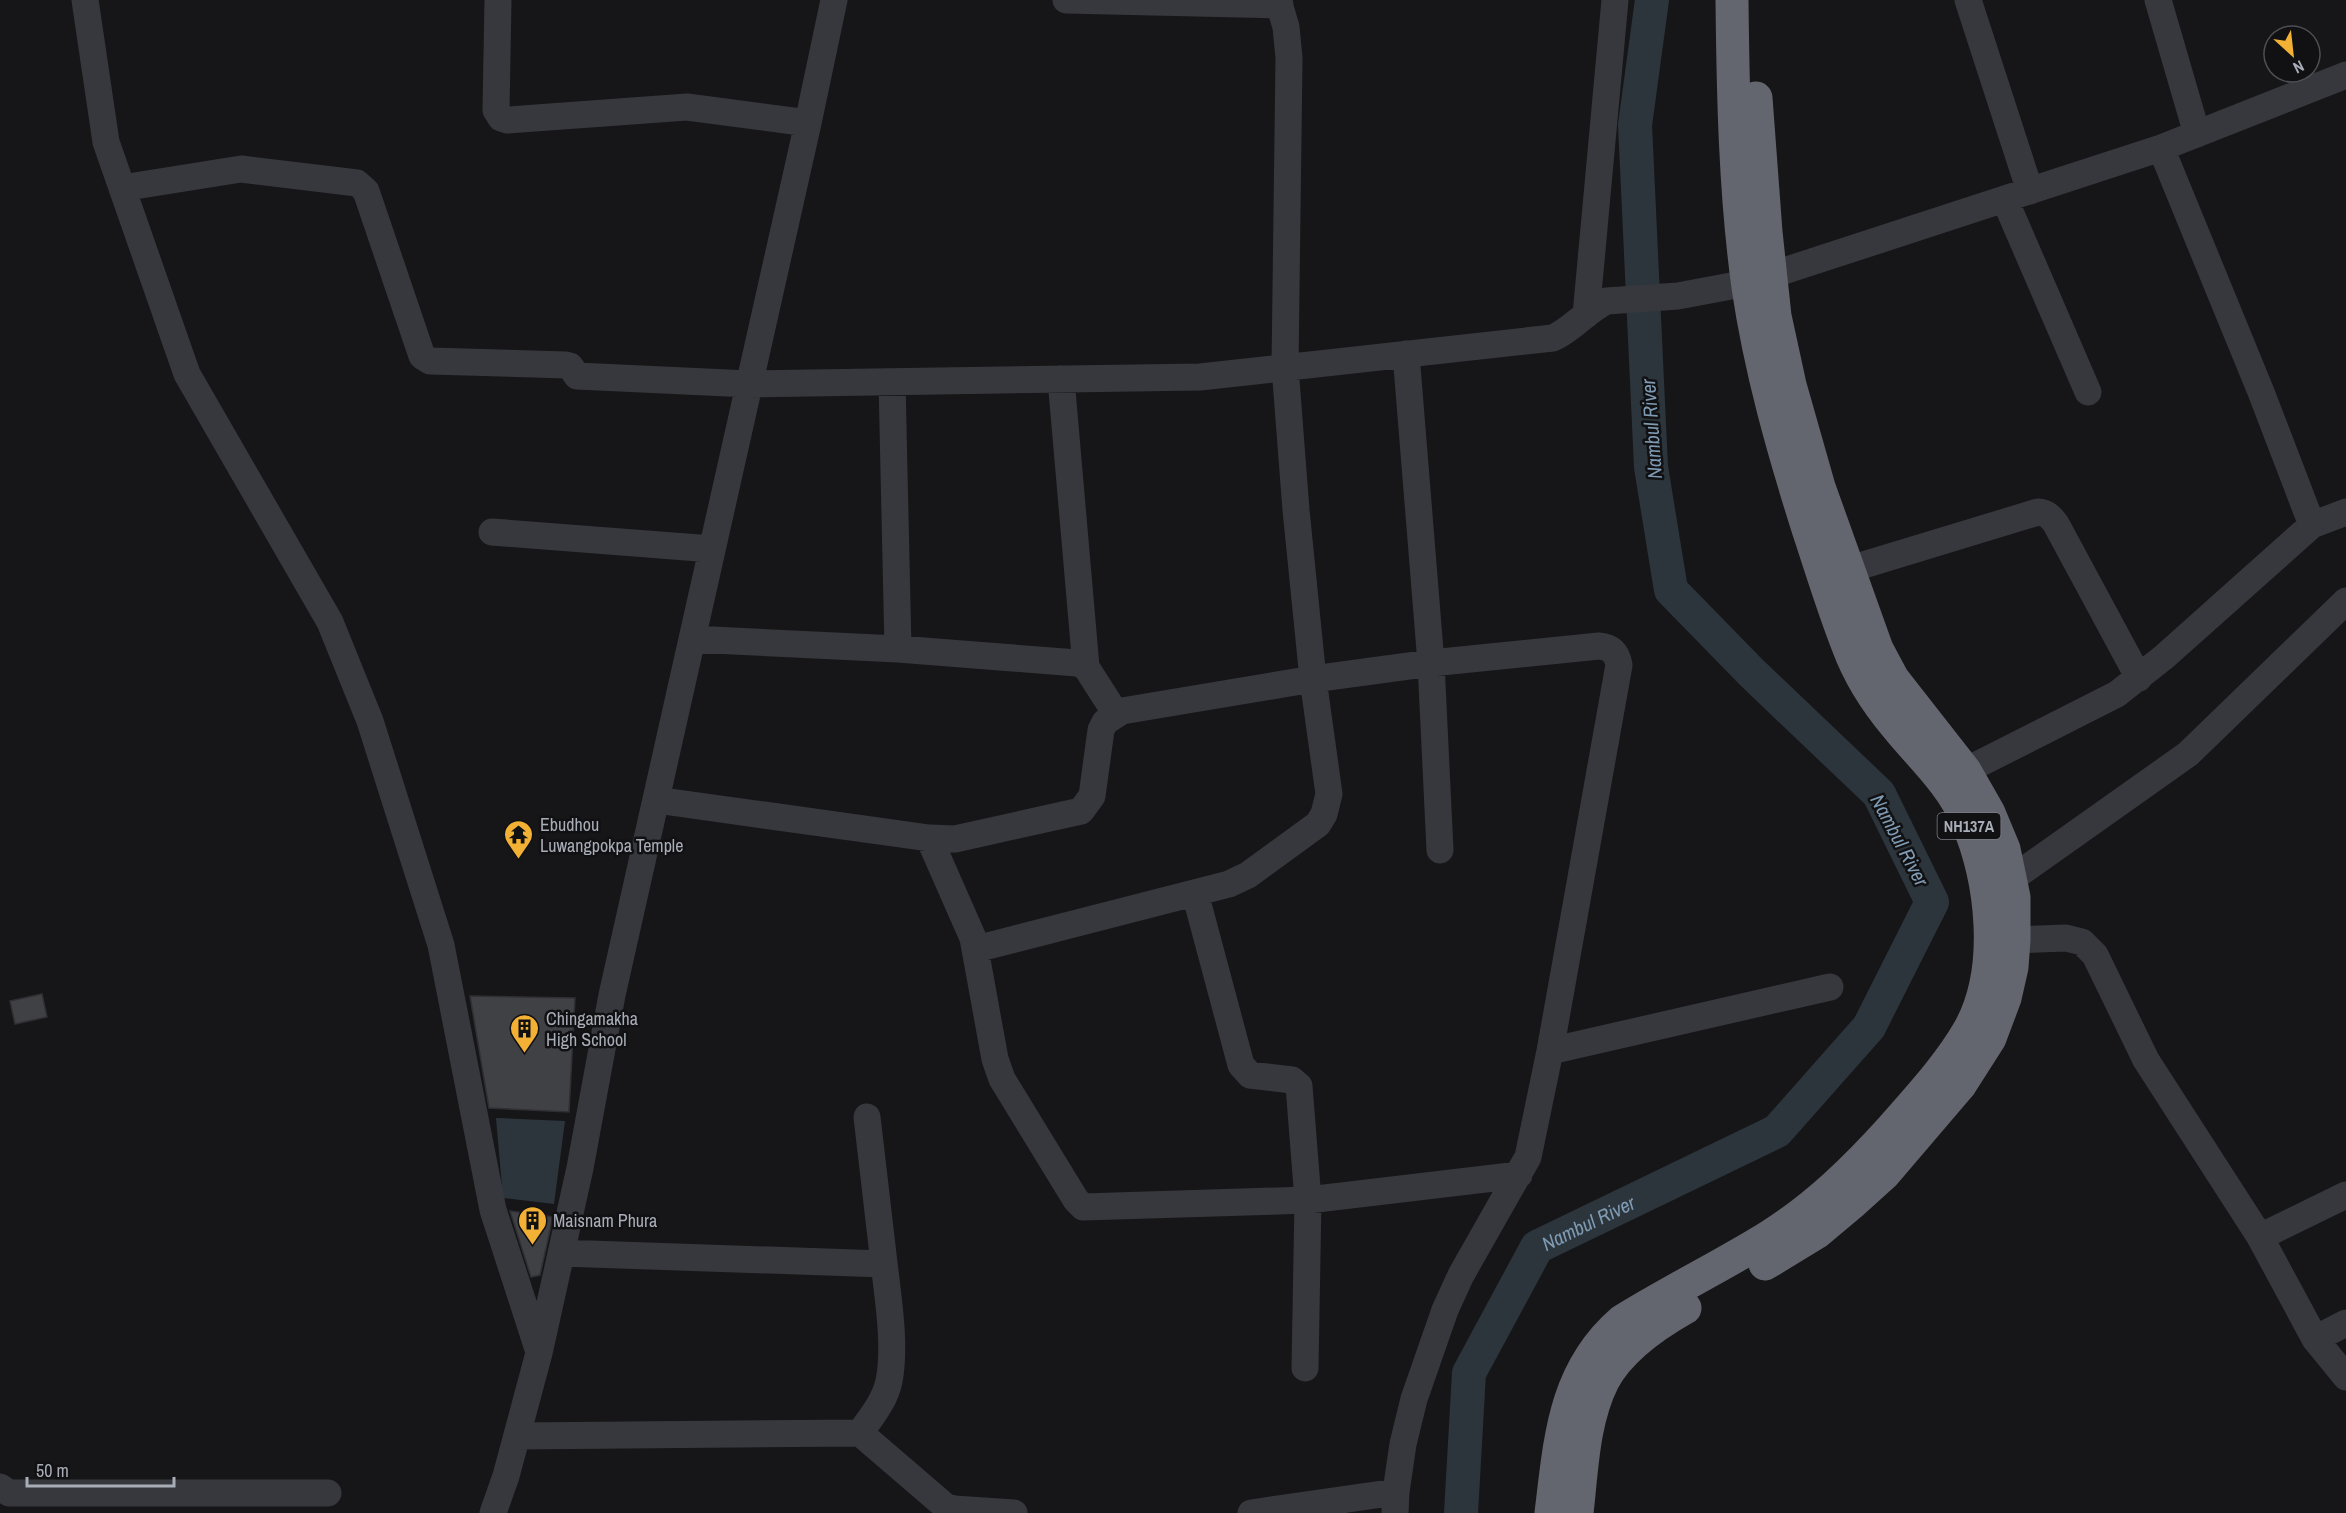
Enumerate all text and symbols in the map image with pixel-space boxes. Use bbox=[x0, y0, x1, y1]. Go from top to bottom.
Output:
north arrow bbox=[2262, 24, 2322, 84]
text: N bbox=[2290, 55, 2308, 79]
water label: Nambul River bbox=[1634, 378, 1668, 480]
water label: Nambul River bbox=[1865, 789, 1936, 891]
place label: Ebudhou Luwangpokpa Temple bbox=[540, 812, 683, 858]
road number: NH137A bbox=[1938, 813, 2000, 839]
temple icon: Ebudhou Luwangpokpa Temple bbox=[503, 818, 535, 860]
place label: Chingamakha High School bbox=[546, 1006, 638, 1052]
building icon: Chingamakha High School bbox=[509, 1012, 541, 1054]
water label: Nambul River bbox=[1537, 1188, 1639, 1256]
building icon: Maisnam Phura bbox=[516, 1204, 548, 1246]
place label: Maisnam Phura bbox=[553, 1208, 657, 1233]
scale bar bbox=[27, 1450, 174, 1488]
text: 50 m bbox=[36, 1458, 69, 1483]

